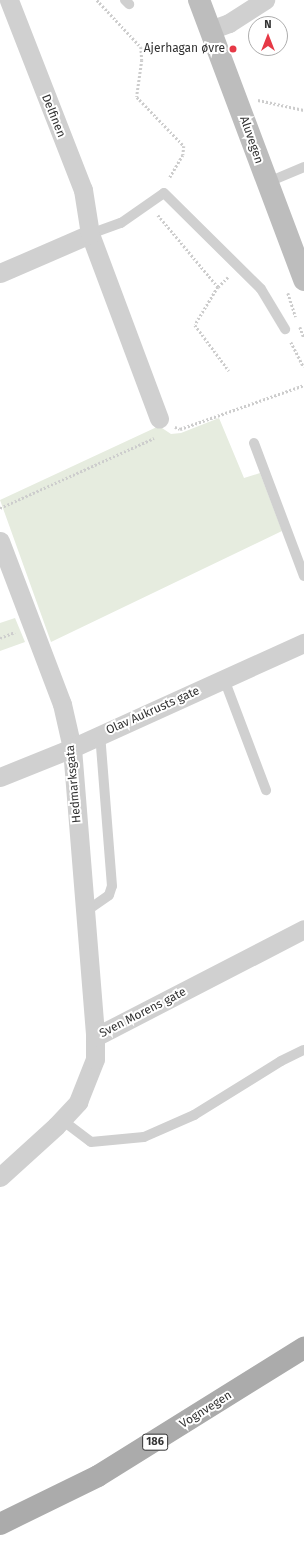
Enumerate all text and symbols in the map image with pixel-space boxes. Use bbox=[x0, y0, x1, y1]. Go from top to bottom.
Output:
north arrow bbox=[248, 16, 288, 56]
text: N bbox=[264, 18, 272, 31]
place label: Ajerhagan øvre bbox=[144, 42, 225, 56]
marker: Ajerhagan øvre bbox=[228, 44, 238, 54]
street label: Delfinen bbox=[38, 92, 68, 140]
street label: Aluvegen bbox=[236, 114, 266, 166]
street label: Olav Aukrusts gate bbox=[104, 684, 202, 738]
street label: Hedmarksgata bbox=[63, 744, 85, 824]
street label: Sven Morens gate bbox=[97, 985, 189, 1041]
street label: Vognvegen bbox=[177, 1388, 235, 1432]
road number: 186 bbox=[142, 1433, 168, 1451]

